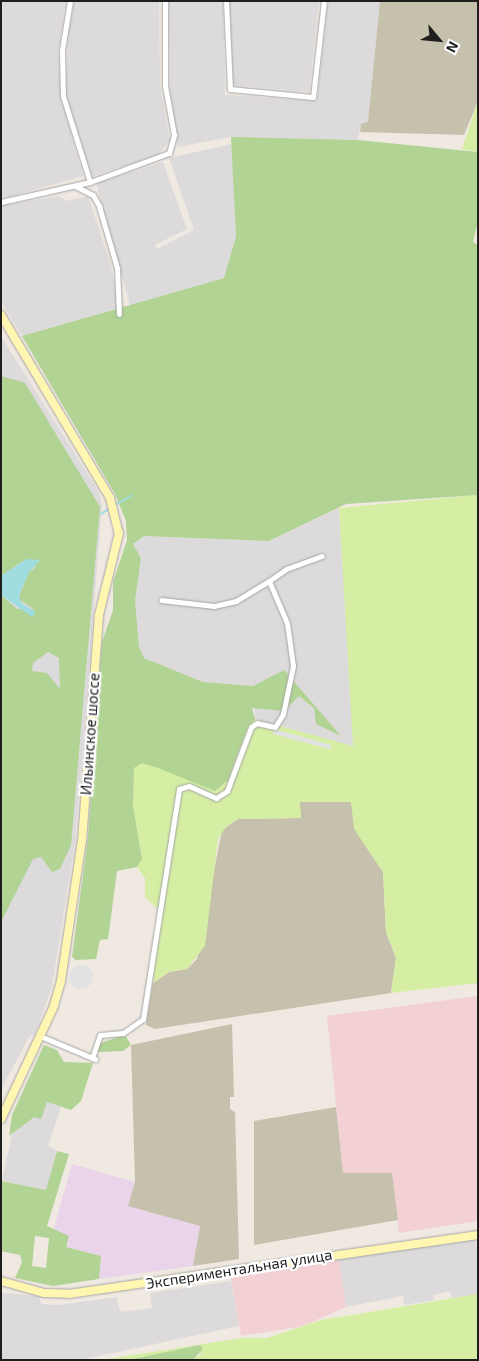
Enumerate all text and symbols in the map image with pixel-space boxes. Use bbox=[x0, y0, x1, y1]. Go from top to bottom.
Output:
north arrow bbox=[414, 15, 464, 65]
text: N bbox=[443, 39, 463, 56]
street label: Ильинское шоссе bbox=[77, 672, 103, 796]
street label: Экспериментальная улица bbox=[145, 1245, 333, 1293]

